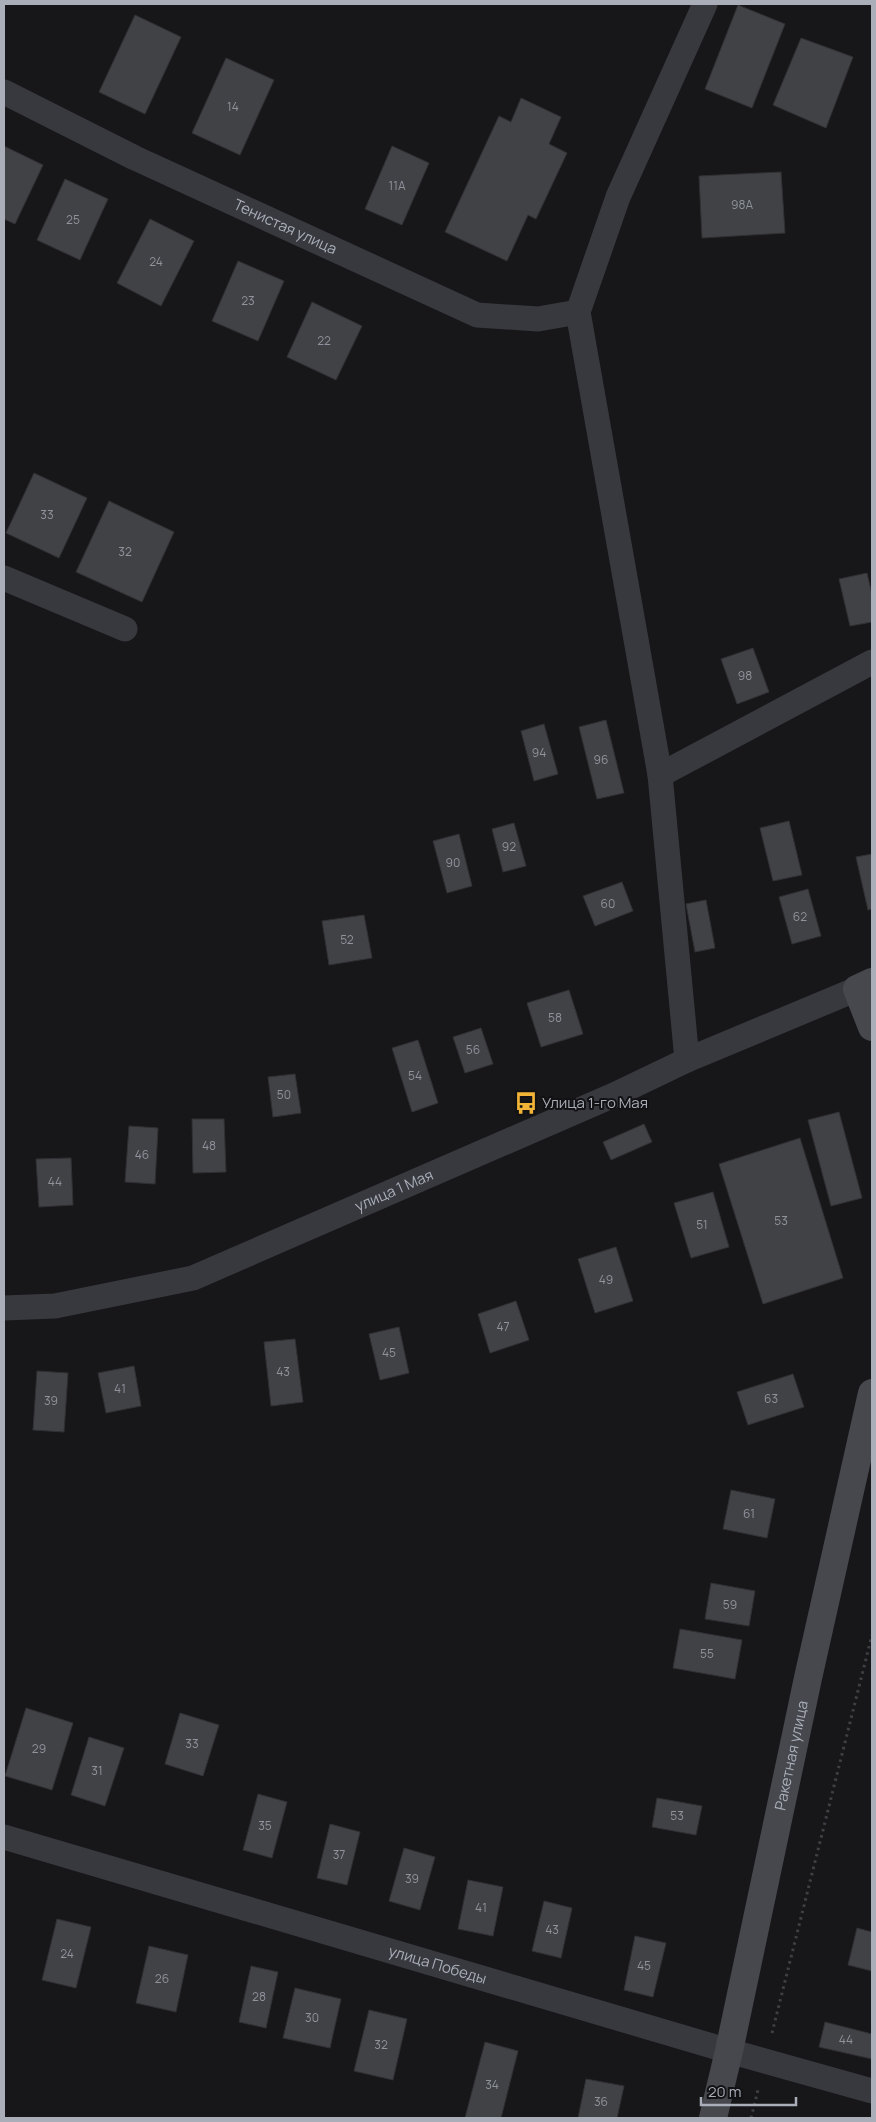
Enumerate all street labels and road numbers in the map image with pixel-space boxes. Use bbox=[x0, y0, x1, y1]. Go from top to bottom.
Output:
street label: Тенистая улица bbox=[230, 194, 341, 259]
street label: улица 1 Мая bbox=[351, 1164, 436, 1216]
street label: Ракетная улица bbox=[769, 1698, 813, 1812]
street label: улица Победы bbox=[386, 1940, 489, 1989]

